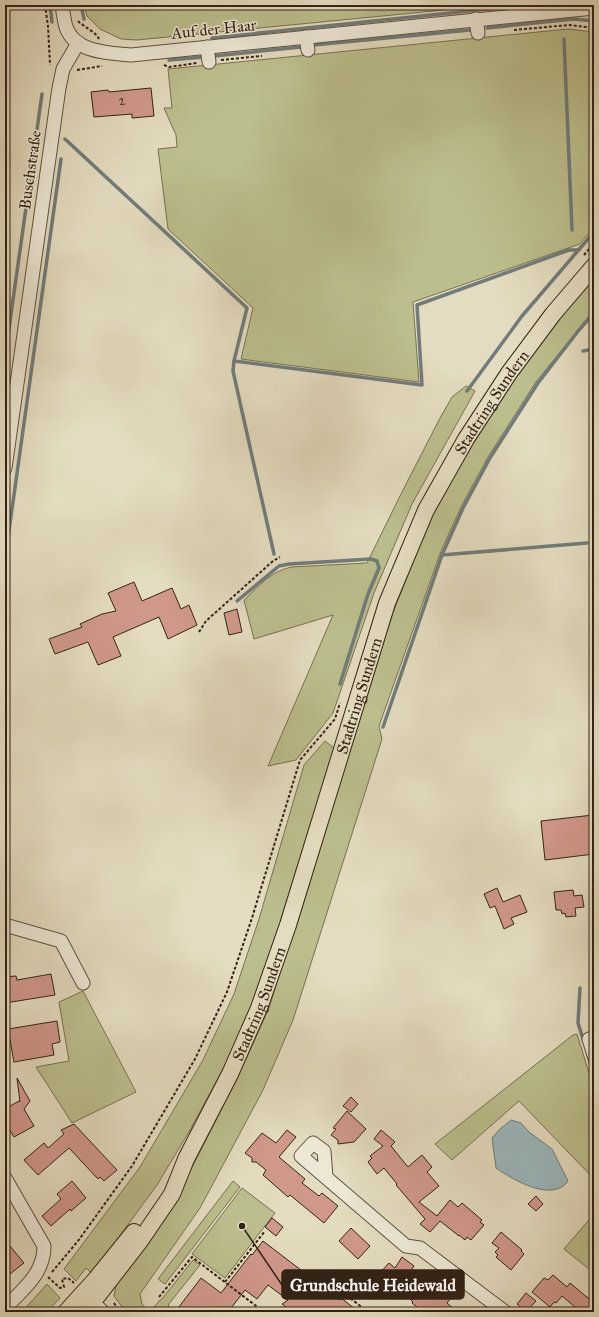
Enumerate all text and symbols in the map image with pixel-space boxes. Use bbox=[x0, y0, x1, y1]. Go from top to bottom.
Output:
street label: Auf der Haar bbox=[170, 15, 257, 43]
house number: 2 bbox=[119, 92, 126, 109]
street label: Buschstraße bbox=[15, 129, 45, 211]
street label: Stadtring Sundern bbox=[450, 346, 533, 457]
street label: Stadtring Sundern bbox=[332, 635, 385, 756]
street label: Stadtring Sundern bbox=[227, 944, 289, 1064]
callout: Grundschule Heidewald bbox=[282, 1270, 464, 1299]
text: Grundschule Heidewald bbox=[290, 1275, 456, 1296]

